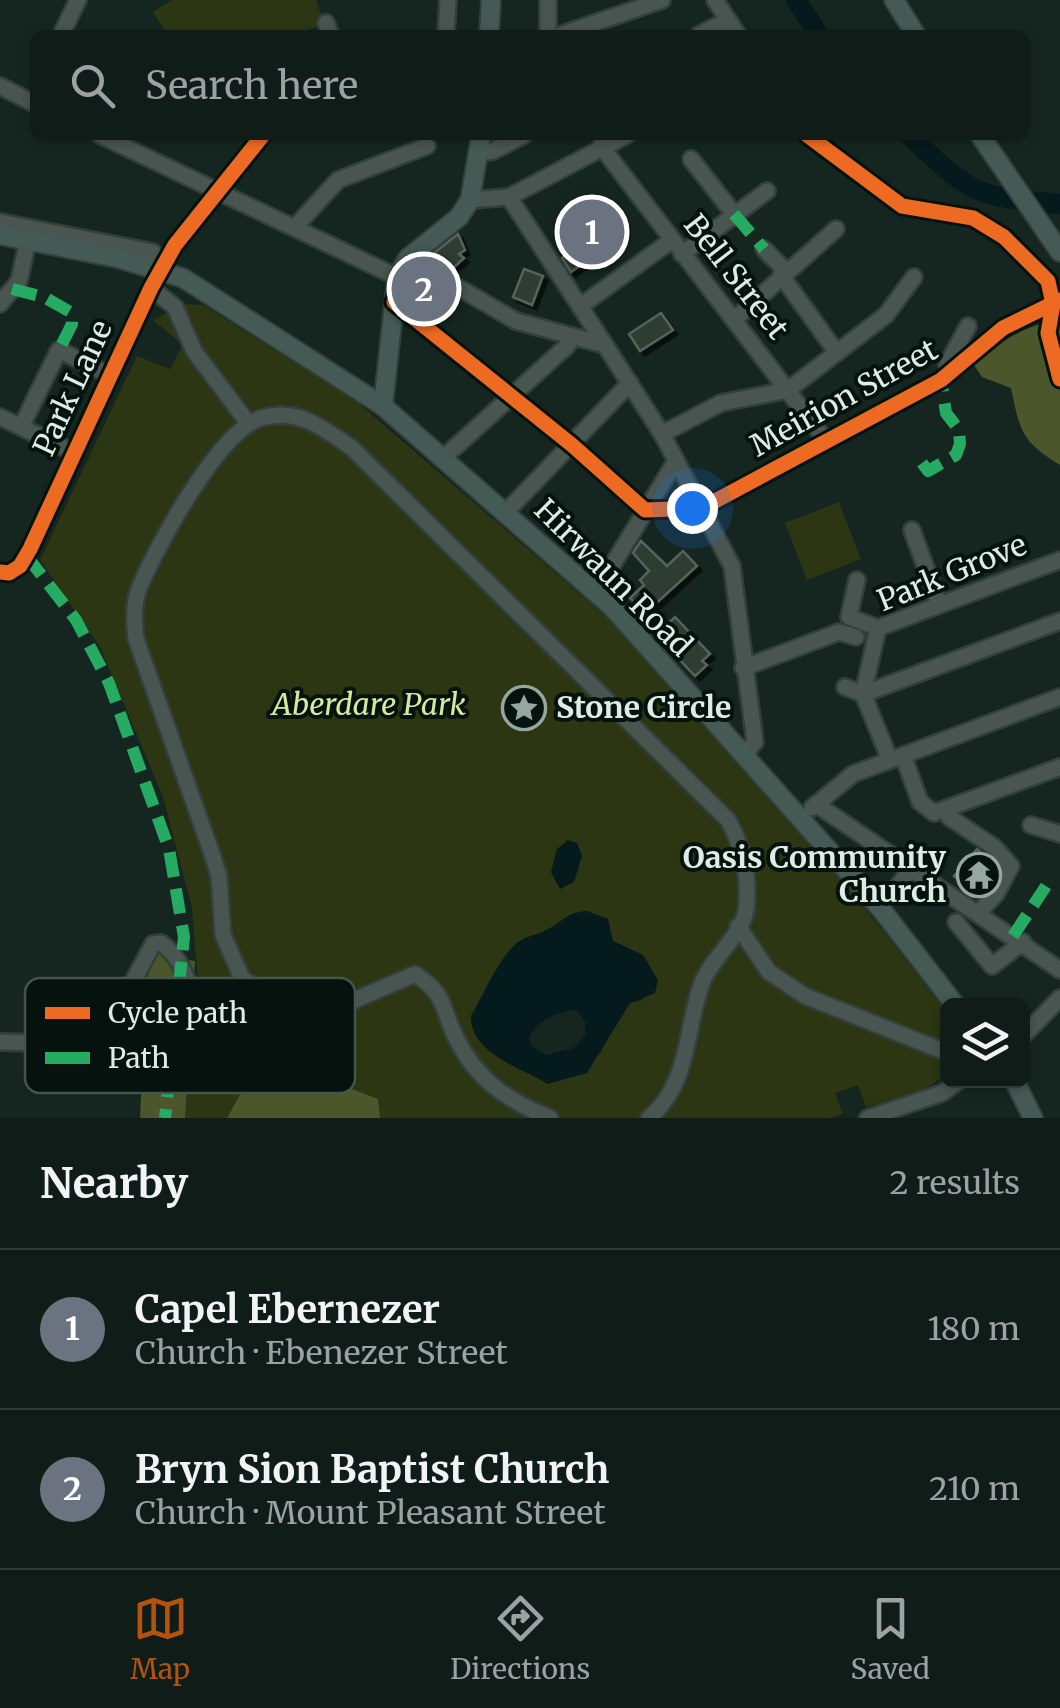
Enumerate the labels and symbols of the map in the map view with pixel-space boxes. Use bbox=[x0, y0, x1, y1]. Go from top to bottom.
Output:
pin: 1 bbox=[560, 194, 624, 270]
street label: Bell Street bbox=[676, 206, 798, 347]
pin: 2 bbox=[392, 252, 456, 326]
street label: Park Lane bbox=[24, 314, 120, 461]
street label: Meirion Street bbox=[743, 330, 944, 464]
your location bbox=[667, 483, 718, 534]
street label: Hirwaun Road bbox=[527, 491, 700, 664]
street label: Park Grove bbox=[871, 525, 1032, 619]
park label: Aberdare Park bbox=[270, 685, 467, 723]
place icon: Stone Circle bbox=[501, 685, 547, 731]
place label: Stone Circle bbox=[556, 688, 731, 726]
place label: Oasis Community Church bbox=[683, 838, 946, 910]
temple icon: Oasis Community Church bbox=[956, 852, 1002, 898]
legend bbox=[25, 978, 355, 1093]
text: Cycle path bbox=[108, 995, 247, 1031]
text: Path bbox=[108, 1040, 170, 1076]

